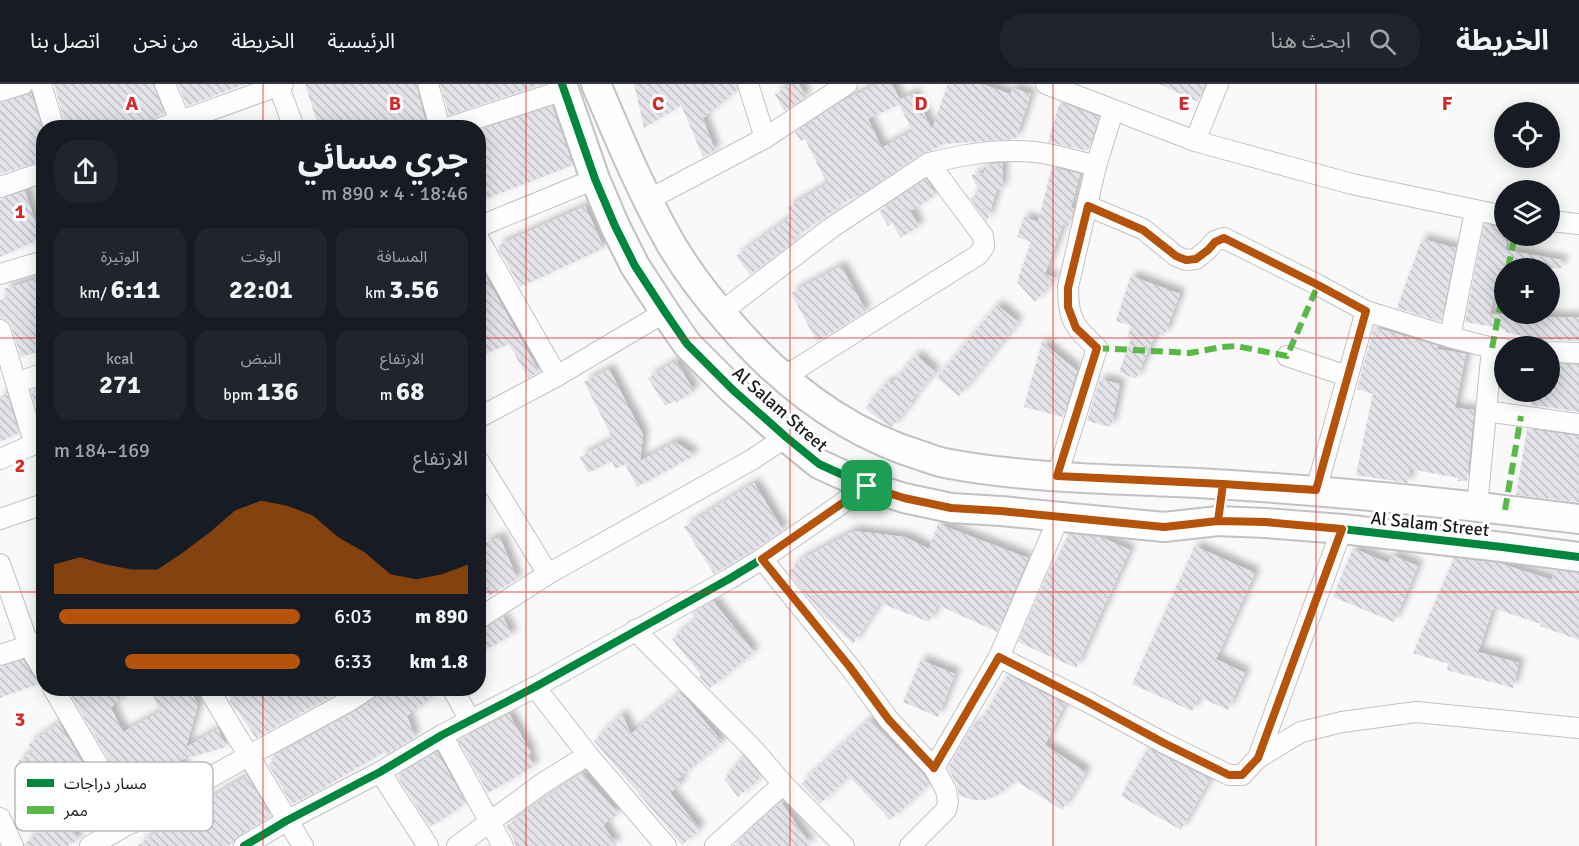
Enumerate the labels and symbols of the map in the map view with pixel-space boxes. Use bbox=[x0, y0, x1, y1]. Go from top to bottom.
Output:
text: A bbox=[126, 91, 139, 116]
text: B bbox=[389, 91, 401, 116]
text: C bbox=[652, 91, 664, 116]
text: D bbox=[914, 91, 928, 116]
text: E bbox=[1178, 91, 1190, 116]
text: F bbox=[1442, 91, 1453, 116]
text: 1 bbox=[15, 199, 26, 224]
street label: Al Salam Street bbox=[728, 362, 832, 456]
text: 2 bbox=[15, 453, 25, 478]
pin bbox=[841, 460, 892, 511]
street label: Al Salam Street bbox=[1370, 507, 1490, 541]
text: 3 bbox=[15, 707, 25, 732]
legend bbox=[15, 762, 213, 831]
text: مسار دراجات bbox=[64, 774, 147, 794]
text: ممر bbox=[63, 801, 88, 821]

